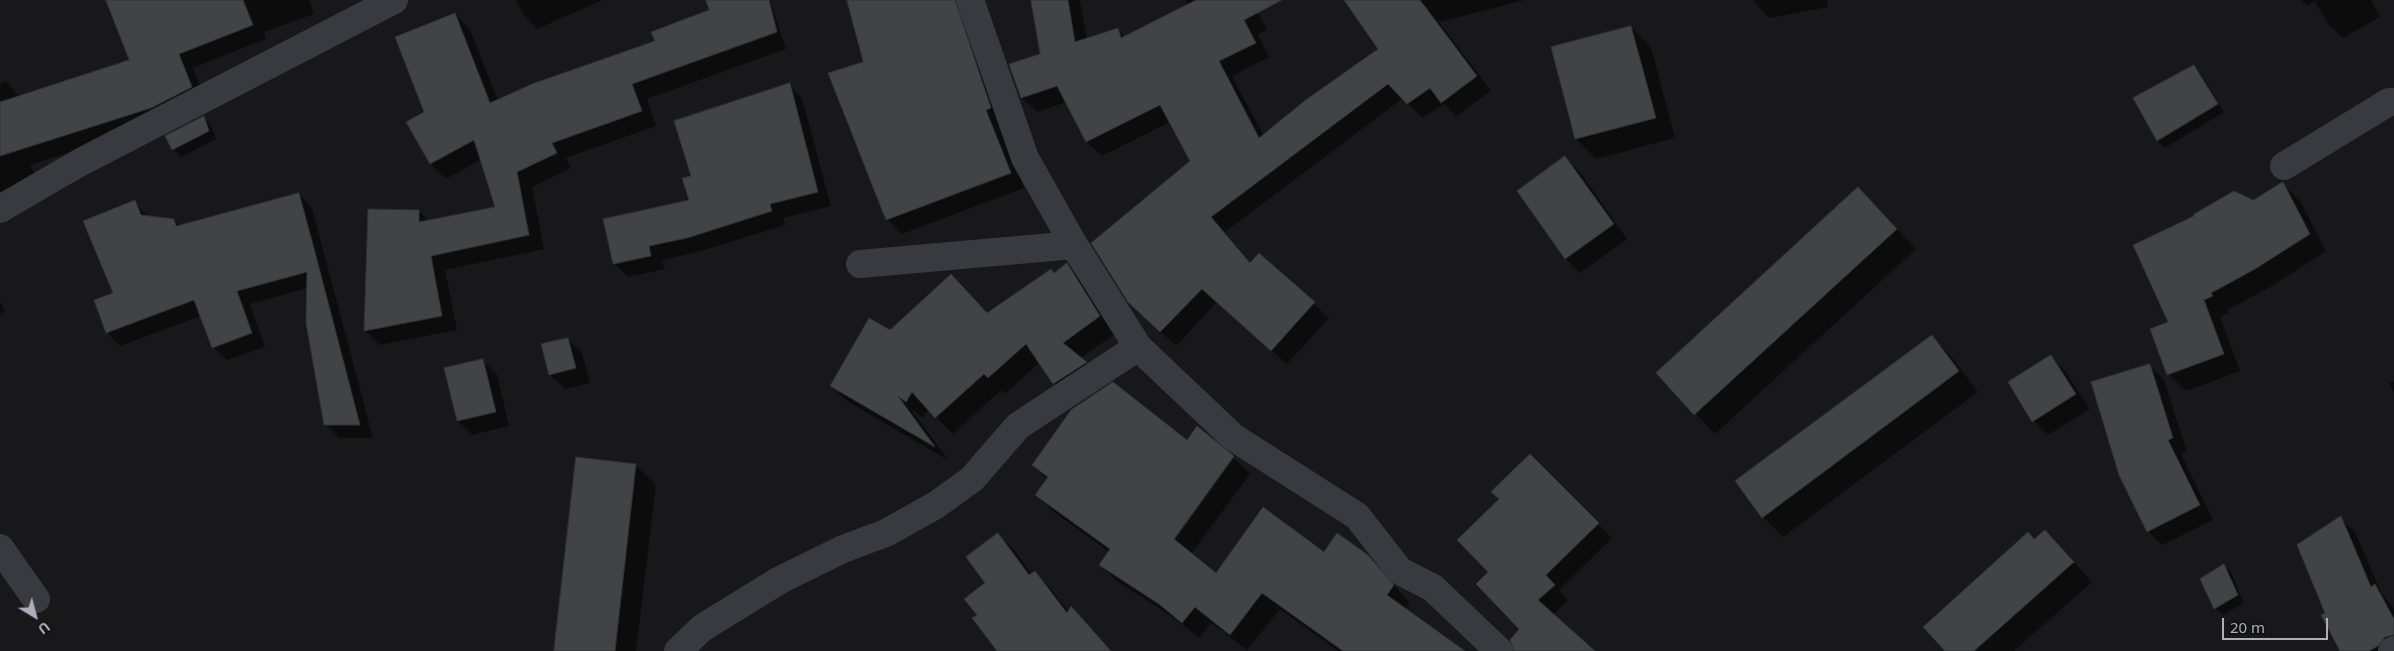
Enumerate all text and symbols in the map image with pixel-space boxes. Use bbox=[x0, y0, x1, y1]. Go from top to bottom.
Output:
north arrow bbox=[10, 591, 60, 641]
scale bar bbox=[2224, 608, 2330, 640]
text: 20 m bbox=[2230, 617, 2265, 637]
text: U bbox=[34, 618, 54, 639]

